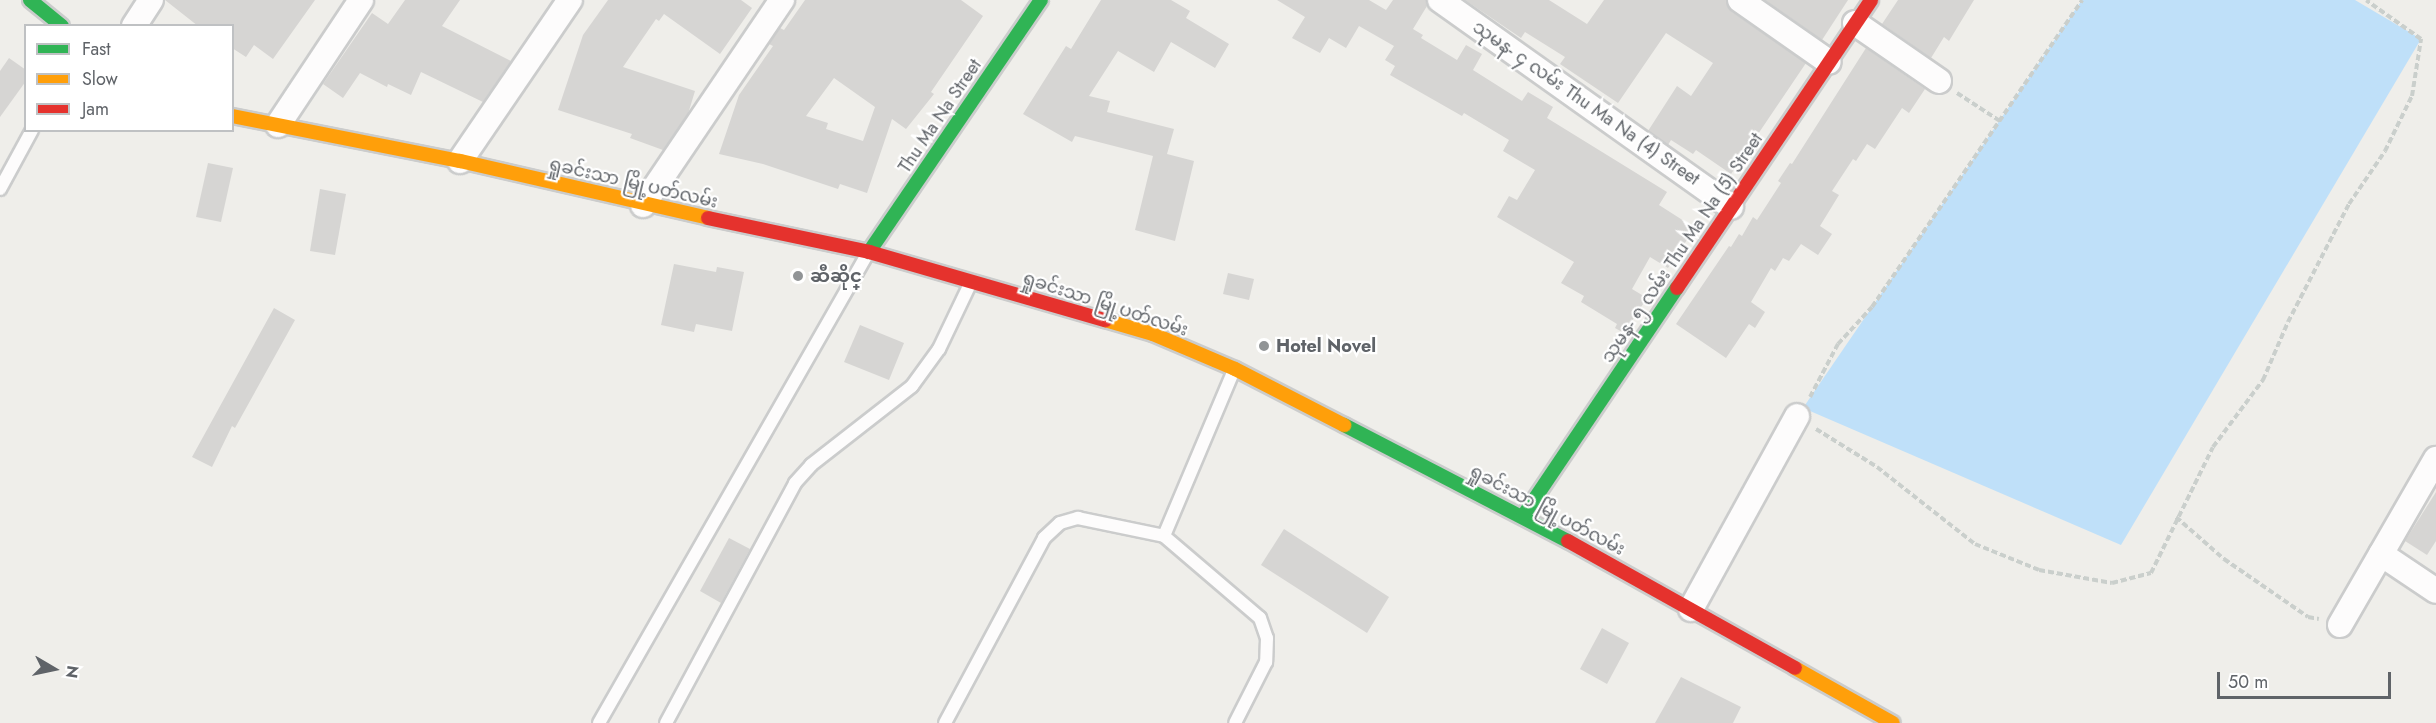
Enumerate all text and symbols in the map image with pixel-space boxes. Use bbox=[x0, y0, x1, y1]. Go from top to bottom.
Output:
street label: သုမန- ၄ လမ်း Thu Ma Na (4) Street bbox=[1468, 16, 1704, 190]
legend bbox=[24, 24, 234, 132]
text: Fast bbox=[82, 36, 111, 62]
street label: Thu Ma Na Street bbox=[894, 55, 986, 177]
text: Slow bbox=[82, 66, 118, 92]
text: Jam bbox=[82, 96, 109, 122]
street label: သုမန- ၅ လမ်း Thu Ma Na (5) Street bbox=[1597, 129, 1767, 367]
street label: ရှုခင်းသာ မြို့ပတ်လမ်း bbox=[546, 153, 720, 213]
place label: ဆီဆိုင္ bbox=[810, 265, 862, 287]
street label: ရှုခင်းသာ မြို့ပတ်လမ်း bbox=[1019, 267, 1191, 341]
marker: ဆီဆိုင္ bbox=[791, 269, 805, 283]
place label: Hotel Novel bbox=[1276, 335, 1376, 357]
marker: Hotel Novel bbox=[1257, 339, 1271, 353]
street label: ရှုခင်းသာ မြို့ပတ်လမ်း bbox=[1465, 460, 1629, 560]
north arrow bbox=[24, 639, 84, 699]
scale bar bbox=[2220, 660, 2394, 698]
text: N bbox=[60, 664, 85, 680]
text: 50 m bbox=[2228, 669, 2268, 695]

